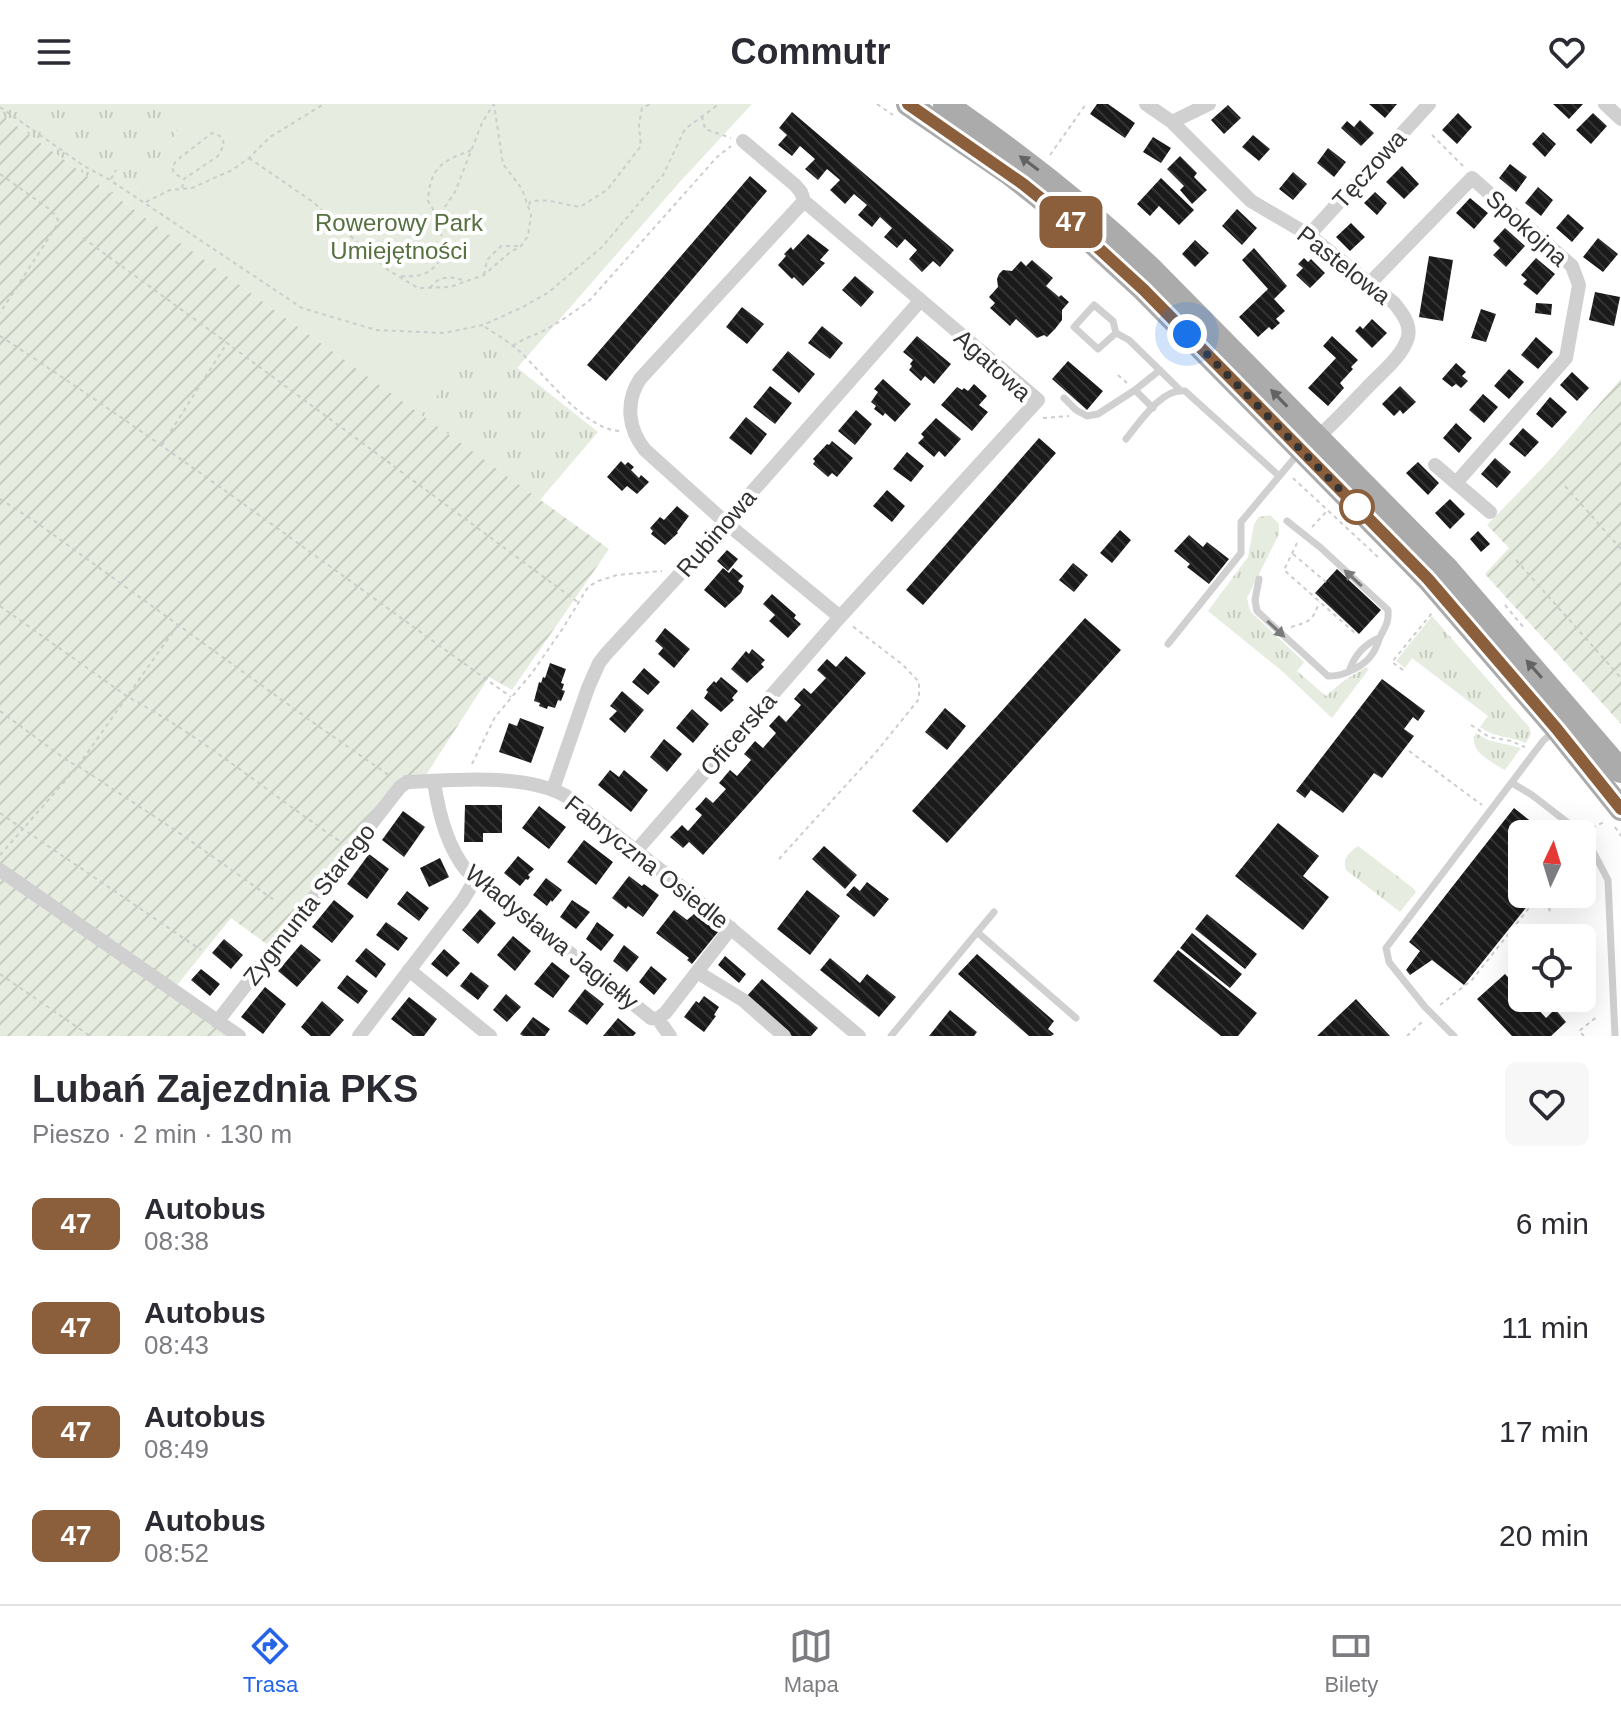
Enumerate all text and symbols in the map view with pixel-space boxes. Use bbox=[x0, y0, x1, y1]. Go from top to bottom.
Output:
icon: menu bbox=[32, 30, 76, 74]
icon: heart bbox=[1545, 30, 1589, 74]
text: Commutr bbox=[731, 31, 891, 72]
street label: Tęczowa bbox=[1327, 124, 1412, 214]
one-way arrow bbox=[1019, 156, 1039, 172]
street label: Spokojna bbox=[1481, 184, 1574, 272]
line badge: 47 bbox=[1035, 196, 1107, 248]
text: 47 bbox=[1055, 206, 1087, 237]
park label: Rowerowy Park Umiejętności bbox=[315, 209, 484, 264]
street label: Pastelowa bbox=[1292, 220, 1396, 310]
your location bbox=[1167, 314, 1207, 354]
street label: Agatowa bbox=[949, 324, 1037, 407]
one-way arrow bbox=[1270, 389, 1289, 408]
street label: Rubinowa bbox=[671, 483, 762, 582]
unlabelled marker bbox=[1340, 490, 1374, 524]
one-way arrow bbox=[1344, 569, 1363, 587]
one-way arrow bbox=[1266, 619, 1285, 637]
one-way arrow bbox=[1526, 660, 1543, 680]
street label: Oficerska bbox=[695, 686, 782, 781]
street label: Fabryczna Osiedle bbox=[560, 790, 734, 934]
street label: Zygmunta Starego bbox=[238, 818, 380, 990]
north arrow bbox=[1508, 820, 1596, 908]
map controls bbox=[1508, 820, 1596, 1012]
street label: Władysława Jagiełły bbox=[460, 859, 644, 1015]
button: locate bbox=[1508, 924, 1596, 1012]
button: heart bbox=[1505, 1062, 1589, 1146]
text: Lubań Zajezdnia PKS bbox=[32, 1068, 418, 1110]
text: Pieszo · 2 min · 130 m bbox=[32, 1119, 292, 1149]
text: Autobus bbox=[144, 1192, 266, 1225]
text: 6 min bbox=[1516, 1207, 1589, 1240]
text: 47 bbox=[60, 1208, 92, 1239]
text: 08:38 bbox=[144, 1226, 209, 1256]
text: Autobus bbox=[144, 1296, 266, 1329]
text: 11 min bbox=[1501, 1311, 1589, 1344]
text: 47 bbox=[60, 1312, 92, 1343]
text: 08:43 bbox=[144, 1330, 209, 1360]
text: Autobus bbox=[144, 1400, 266, 1433]
text: 17 min bbox=[1499, 1415, 1589, 1448]
text: 47 bbox=[60, 1416, 92, 1447]
text: 08:49 bbox=[144, 1434, 209, 1464]
text: Autobus bbox=[144, 1504, 266, 1537]
text: 20 min bbox=[1499, 1519, 1589, 1552]
text: 47 bbox=[60, 1520, 92, 1551]
text: 08:52 bbox=[144, 1538, 209, 1568]
tab: Trasa bbox=[243, 1624, 298, 1698]
tab: Mapa bbox=[784, 1624, 839, 1698]
tab: Bilety bbox=[1324, 1624, 1378, 1698]

